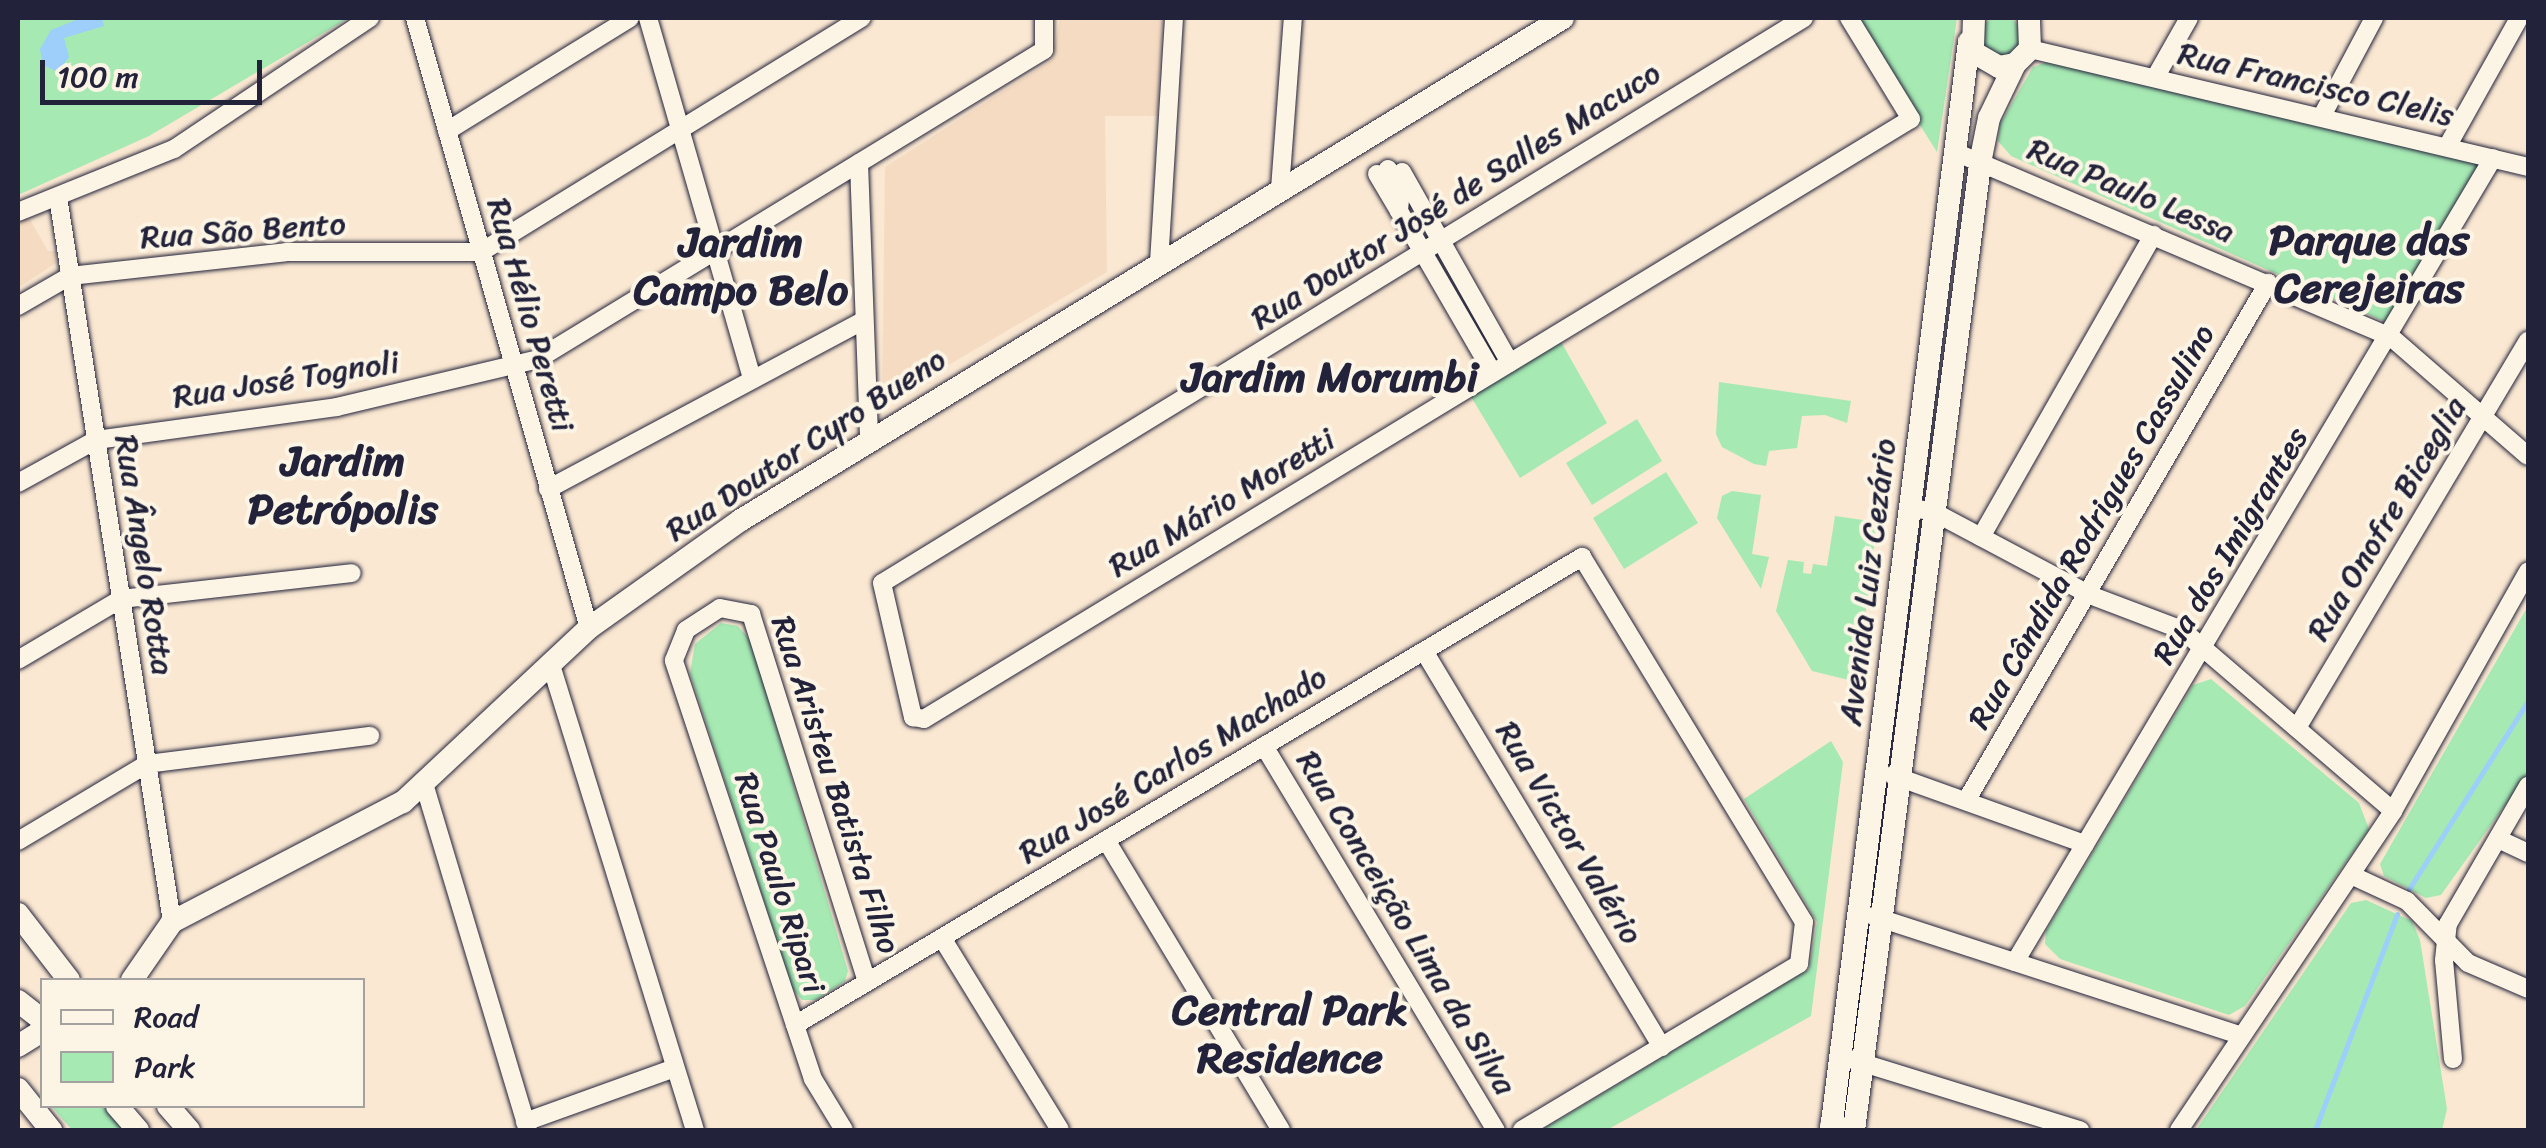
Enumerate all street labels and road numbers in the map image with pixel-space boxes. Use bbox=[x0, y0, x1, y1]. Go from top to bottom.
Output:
street label: Rua Francisco Clelis bbox=[2175, 35, 2457, 135]
street label: Rua Doutor José de Salles Macuco bbox=[1244, 53, 1668, 339]
street label: Rua Paulo Lessa bbox=[2021, 130, 2241, 252]
street label: Rua Hélio Peretti bbox=[478, 193, 582, 437]
street label: Rua São Bento bbox=[139, 205, 347, 257]
street label: Rua Cândida Rodrigues Cassulino bbox=[1960, 317, 2224, 737]
street label: Rua Doutor Cyro Bueno bbox=[659, 340, 953, 550]
street label: Rua José Tognoli bbox=[169, 343, 403, 417]
street label: Rua Onofre Biceglia bbox=[2299, 390, 2475, 648]
street label: Rua Mário Moretti bbox=[1102, 420, 1342, 586]
street label: Rua dos Imigrantes bbox=[2145, 421, 2317, 671]
street label: Rua Ângelo Rotta bbox=[106, 432, 182, 678]
street label: Avenida Luiz Cezário bbox=[1831, 436, 1905, 728]
street label: Rua Aristeu Batista Filho bbox=[762, 611, 908, 959]
street label: Rua José Carlos Machado bbox=[1013, 658, 1333, 872]
street label: Rua Victor Valério bbox=[1487, 715, 1651, 951]
street label: Rua Conceição Lima da Silva bbox=[1288, 744, 1524, 1102]
street label: Rua Paulo Ripari bbox=[725, 768, 833, 998]

